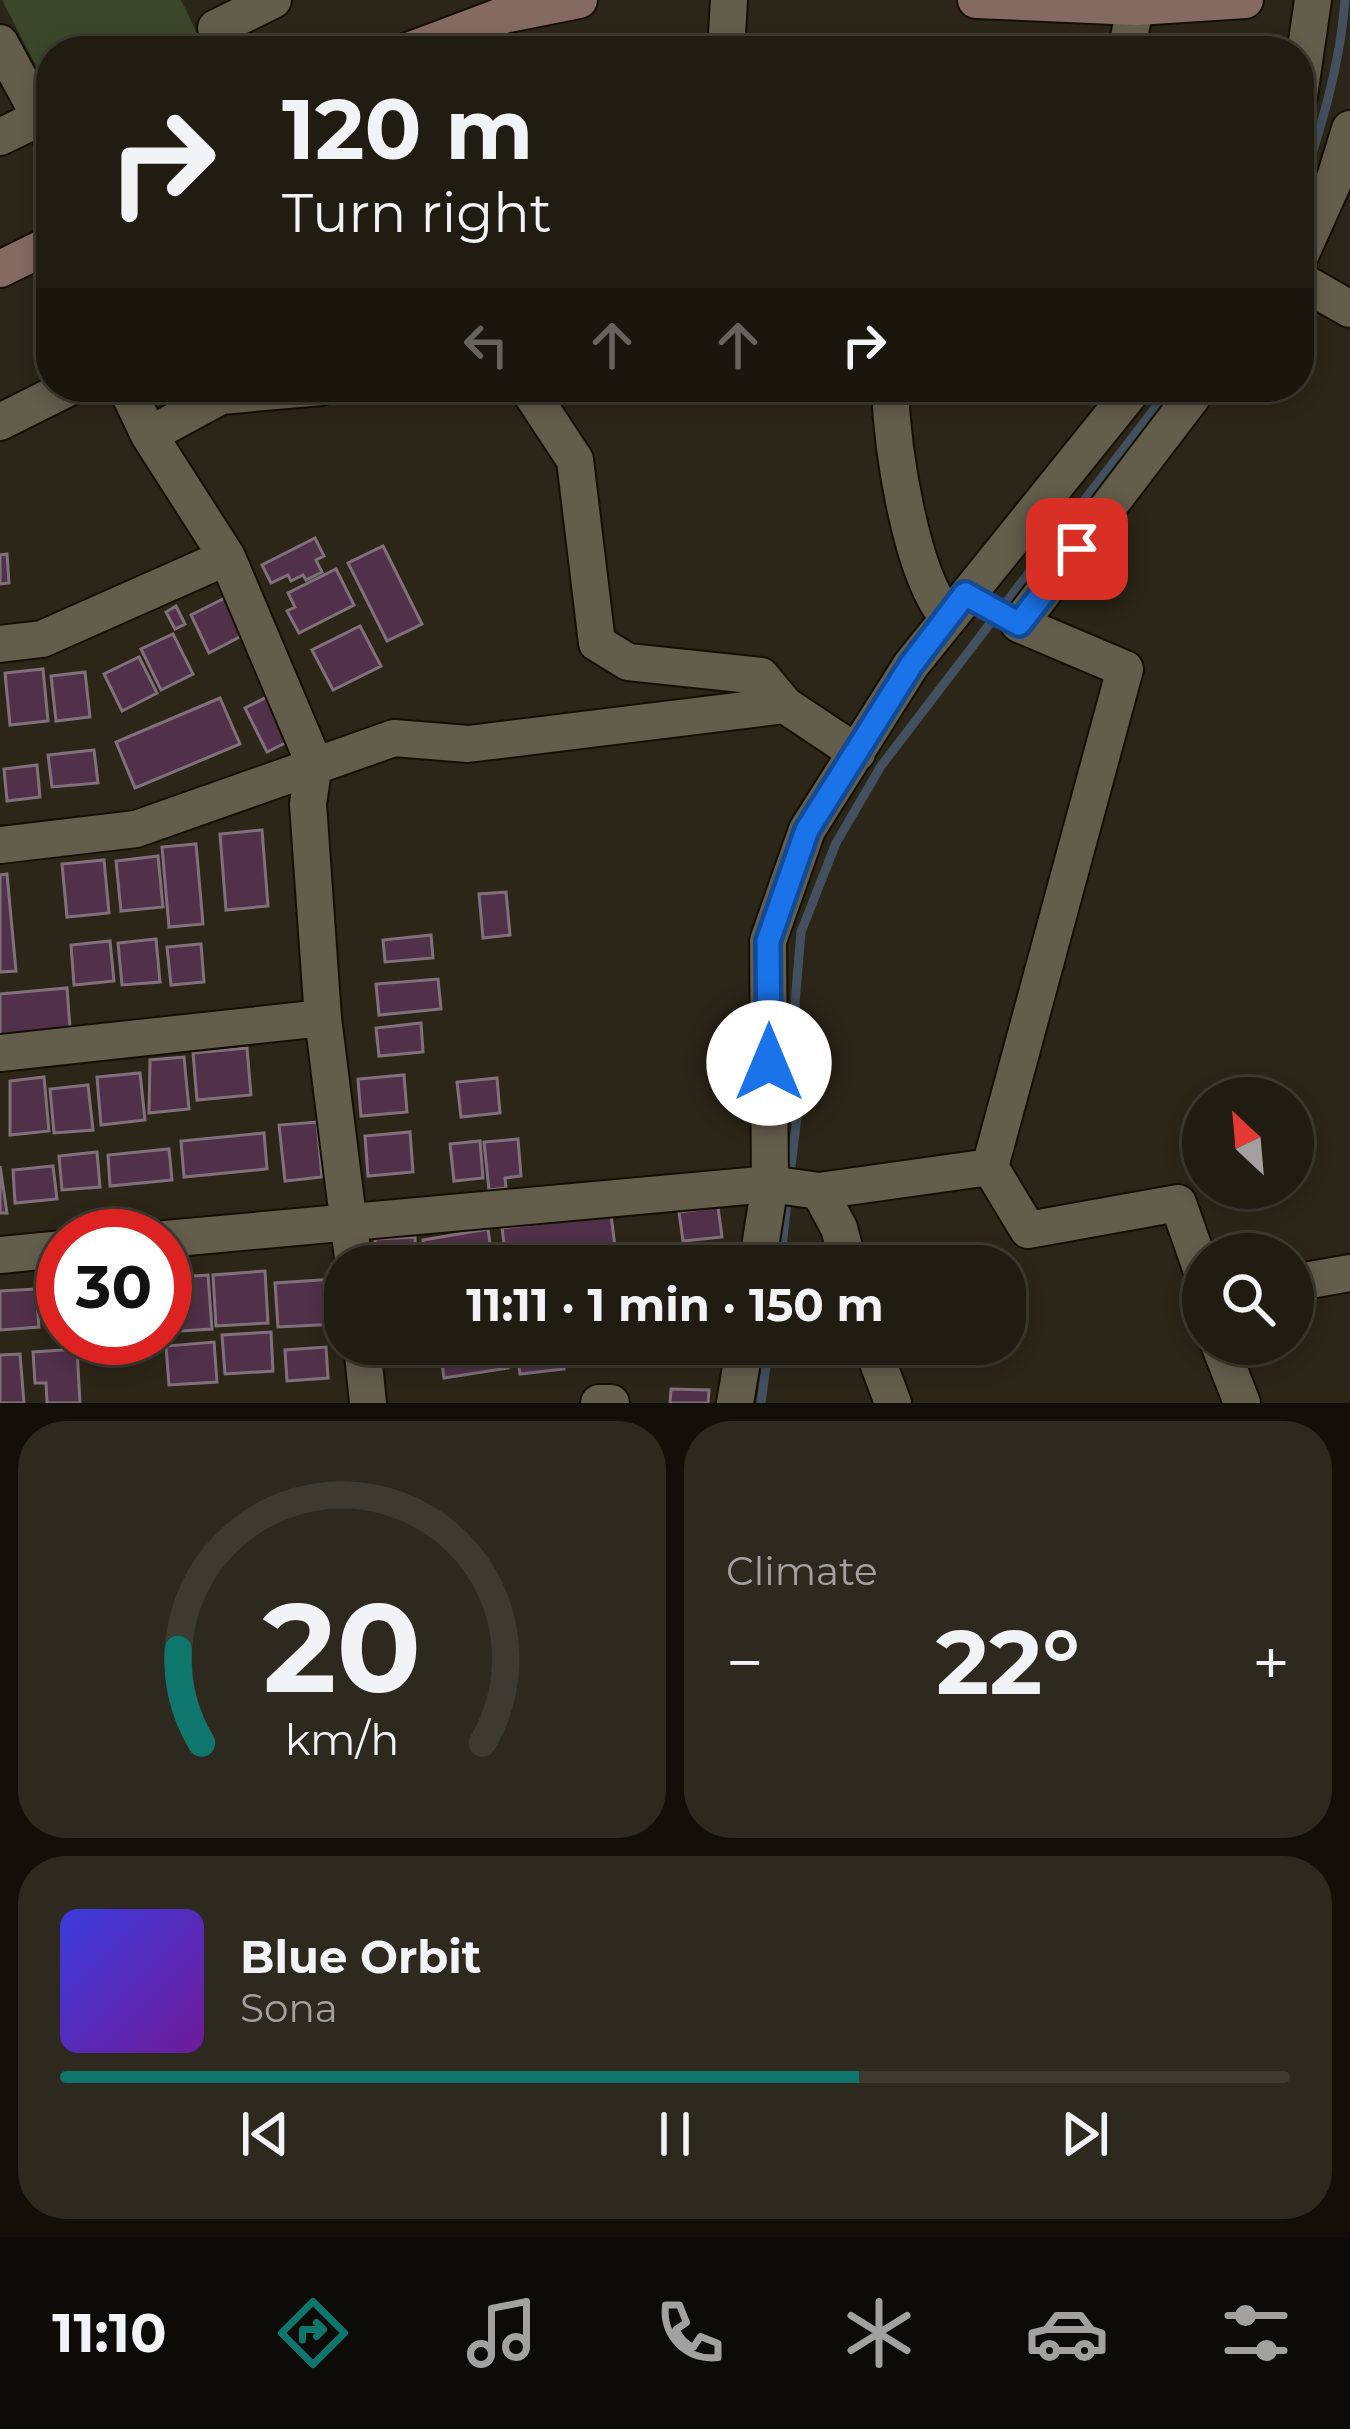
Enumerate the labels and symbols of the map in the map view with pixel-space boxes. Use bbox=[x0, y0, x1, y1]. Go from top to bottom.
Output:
pin bbox=[1026, 498, 1128, 600]
position arrow bbox=[706, 1000, 832, 1126]
north arrow bbox=[1182, 1077, 1314, 1209]
speed limit sign: 30 bbox=[36, 1209, 192, 1365]

